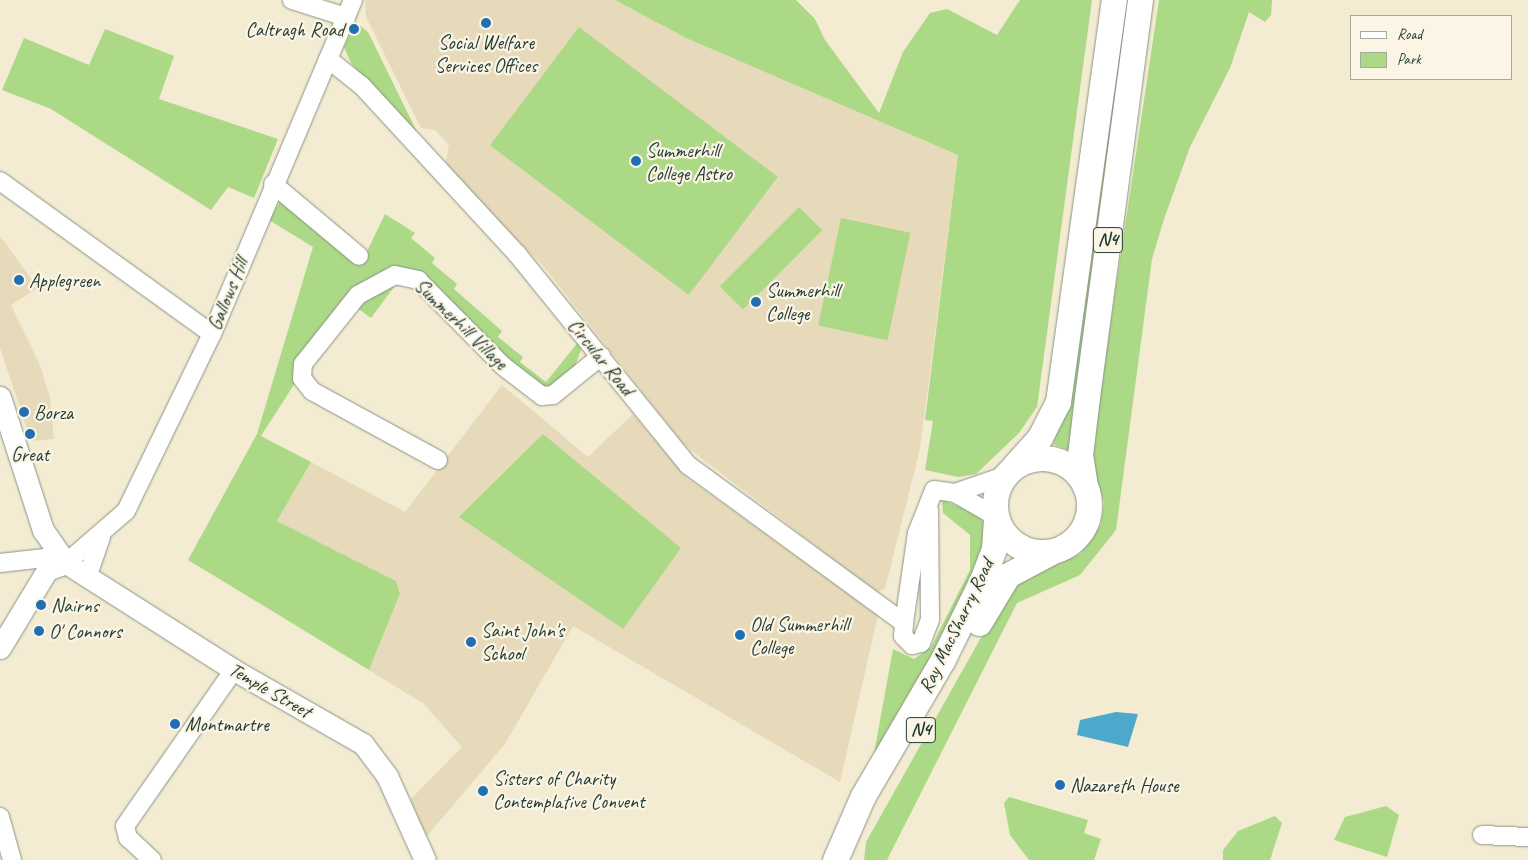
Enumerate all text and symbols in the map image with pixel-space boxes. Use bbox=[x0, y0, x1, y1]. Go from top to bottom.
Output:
legend bbox=[1350, 15, 1513, 80]
place label: Caltragh Road bbox=[246, 17, 344, 41]
marker: Social Welfare Services Offices bbox=[480, 17, 492, 29]
marker: Caltragh Road bbox=[348, 23, 360, 35]
text: Road bbox=[1397, 25, 1422, 44]
place label: Social Welfare Services Offices bbox=[435, 31, 537, 78]
text: Park bbox=[1397, 50, 1421, 69]
place label: Summerhill College Astro bbox=[646, 138, 732, 185]
marker: Summerhill College Astro bbox=[630, 155, 642, 167]
road number: N4 bbox=[1092, 224, 1124, 256]
street label: Gallows Hill bbox=[203, 254, 253, 334]
place label: Applegreen bbox=[29, 268, 100, 292]
marker: Applegreen bbox=[13, 274, 25, 286]
street label: Summerhill Village bbox=[409, 274, 513, 374]
place label: Summerhill College bbox=[766, 278, 840, 325]
marker: Summerhill College bbox=[750, 296, 762, 308]
street label: Circular Road bbox=[563, 314, 639, 400]
place label: Borza bbox=[34, 400, 73, 424]
marker: Borza bbox=[18, 406, 30, 418]
marker: Great bbox=[24, 428, 36, 440]
place label: Great bbox=[11, 442, 49, 466]
street label: Ray MacSharry Road bbox=[913, 555, 999, 697]
place label: Nairns bbox=[51, 593, 98, 617]
marker: Nairns bbox=[35, 599, 47, 611]
place label: Old Summerhill College bbox=[750, 612, 850, 659]
place label: Saint John's School bbox=[481, 618, 564, 665]
place label: O' Connors bbox=[49, 619, 122, 643]
marker: O' Connors bbox=[33, 625, 45, 637]
marker: Old Summerhill College bbox=[734, 629, 746, 641]
marker: Saint John's School bbox=[465, 636, 477, 648]
street label: Temple Street bbox=[225, 657, 315, 723]
place label: Montmartre bbox=[185, 712, 269, 736]
road number: N4 bbox=[905, 714, 937, 746]
marker: Montmartre bbox=[169, 718, 181, 730]
place label: Sisters of Charity Contemplative Convent bbox=[493, 767, 645, 814]
place label: Nazareth House bbox=[1070, 773, 1179, 797]
marker: Nazareth House bbox=[1054, 779, 1066, 791]
marker: Sisters of Charity Contemplative Convent bbox=[477, 785, 489, 797]

